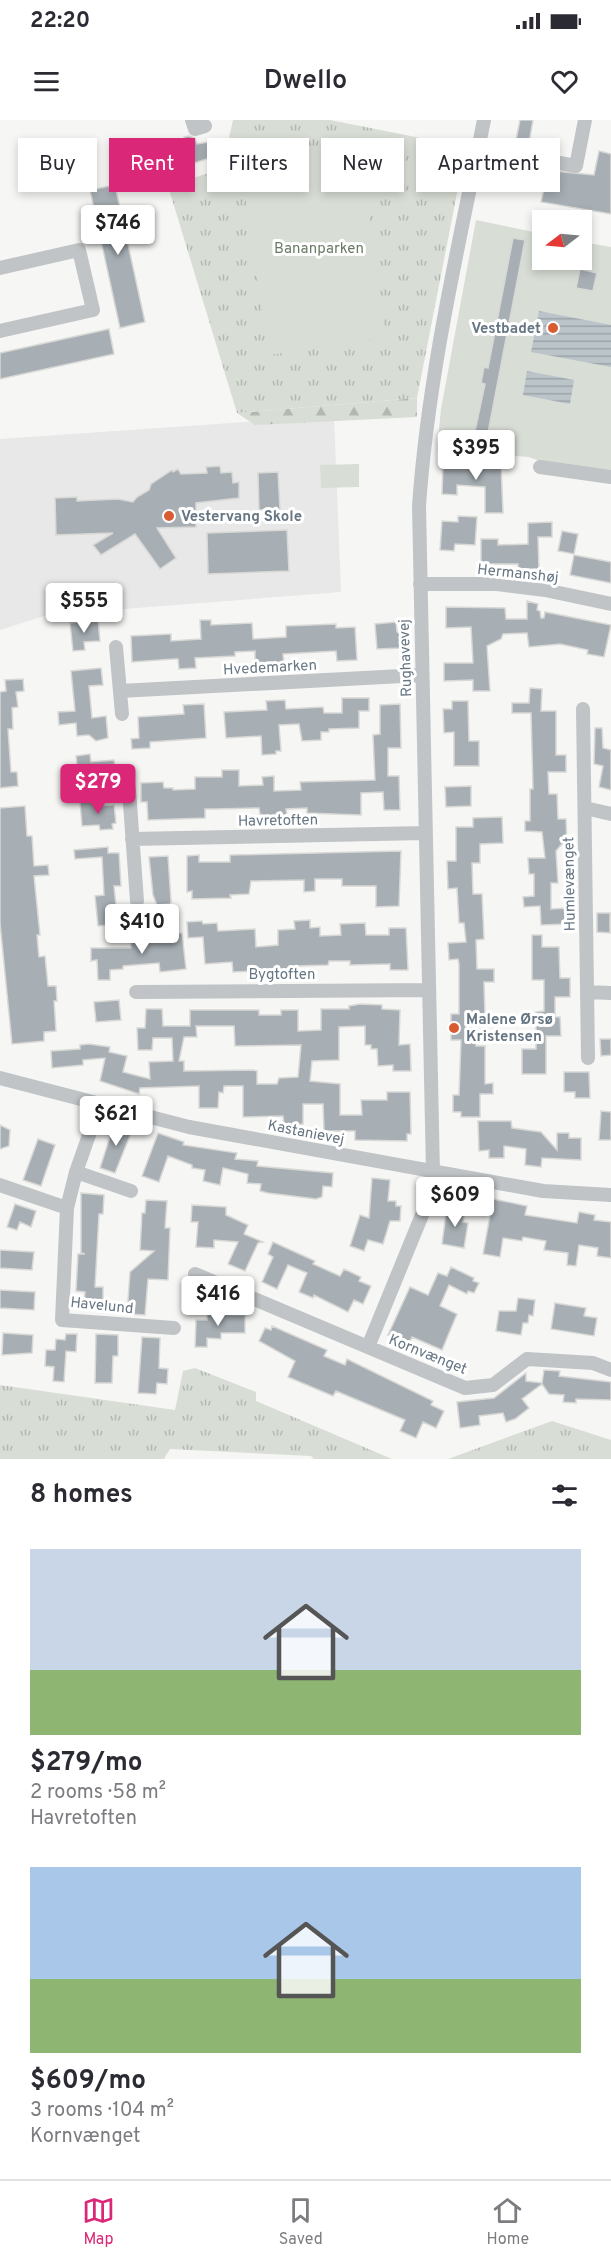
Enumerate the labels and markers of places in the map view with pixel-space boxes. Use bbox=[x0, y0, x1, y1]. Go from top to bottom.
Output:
pin: $746 bbox=[82, 205, 154, 256]
place label: Vestbadet bbox=[471, 320, 541, 339]
marker: Vestbadet bbox=[546, 321, 560, 335]
pin: $395 bbox=[440, 430, 512, 481]
place label: Vestervang Skole bbox=[181, 508, 302, 527]
marker: Vestervang Skole bbox=[162, 509, 176, 523]
pin: $555 bbox=[48, 583, 120, 634]
pin: $279 bbox=[62, 764, 134, 815]
pin: $410 bbox=[106, 904, 178, 955]
place label: Malene Ørsø Kristensen bbox=[466, 1011, 553, 1047]
marker: Malene Ørsø Kristensen bbox=[447, 1021, 461, 1035]
pin: $621 bbox=[80, 1096, 152, 1147]
pin: $609 bbox=[419, 1177, 491, 1228]
pin: $416 bbox=[182, 1276, 254, 1327]

